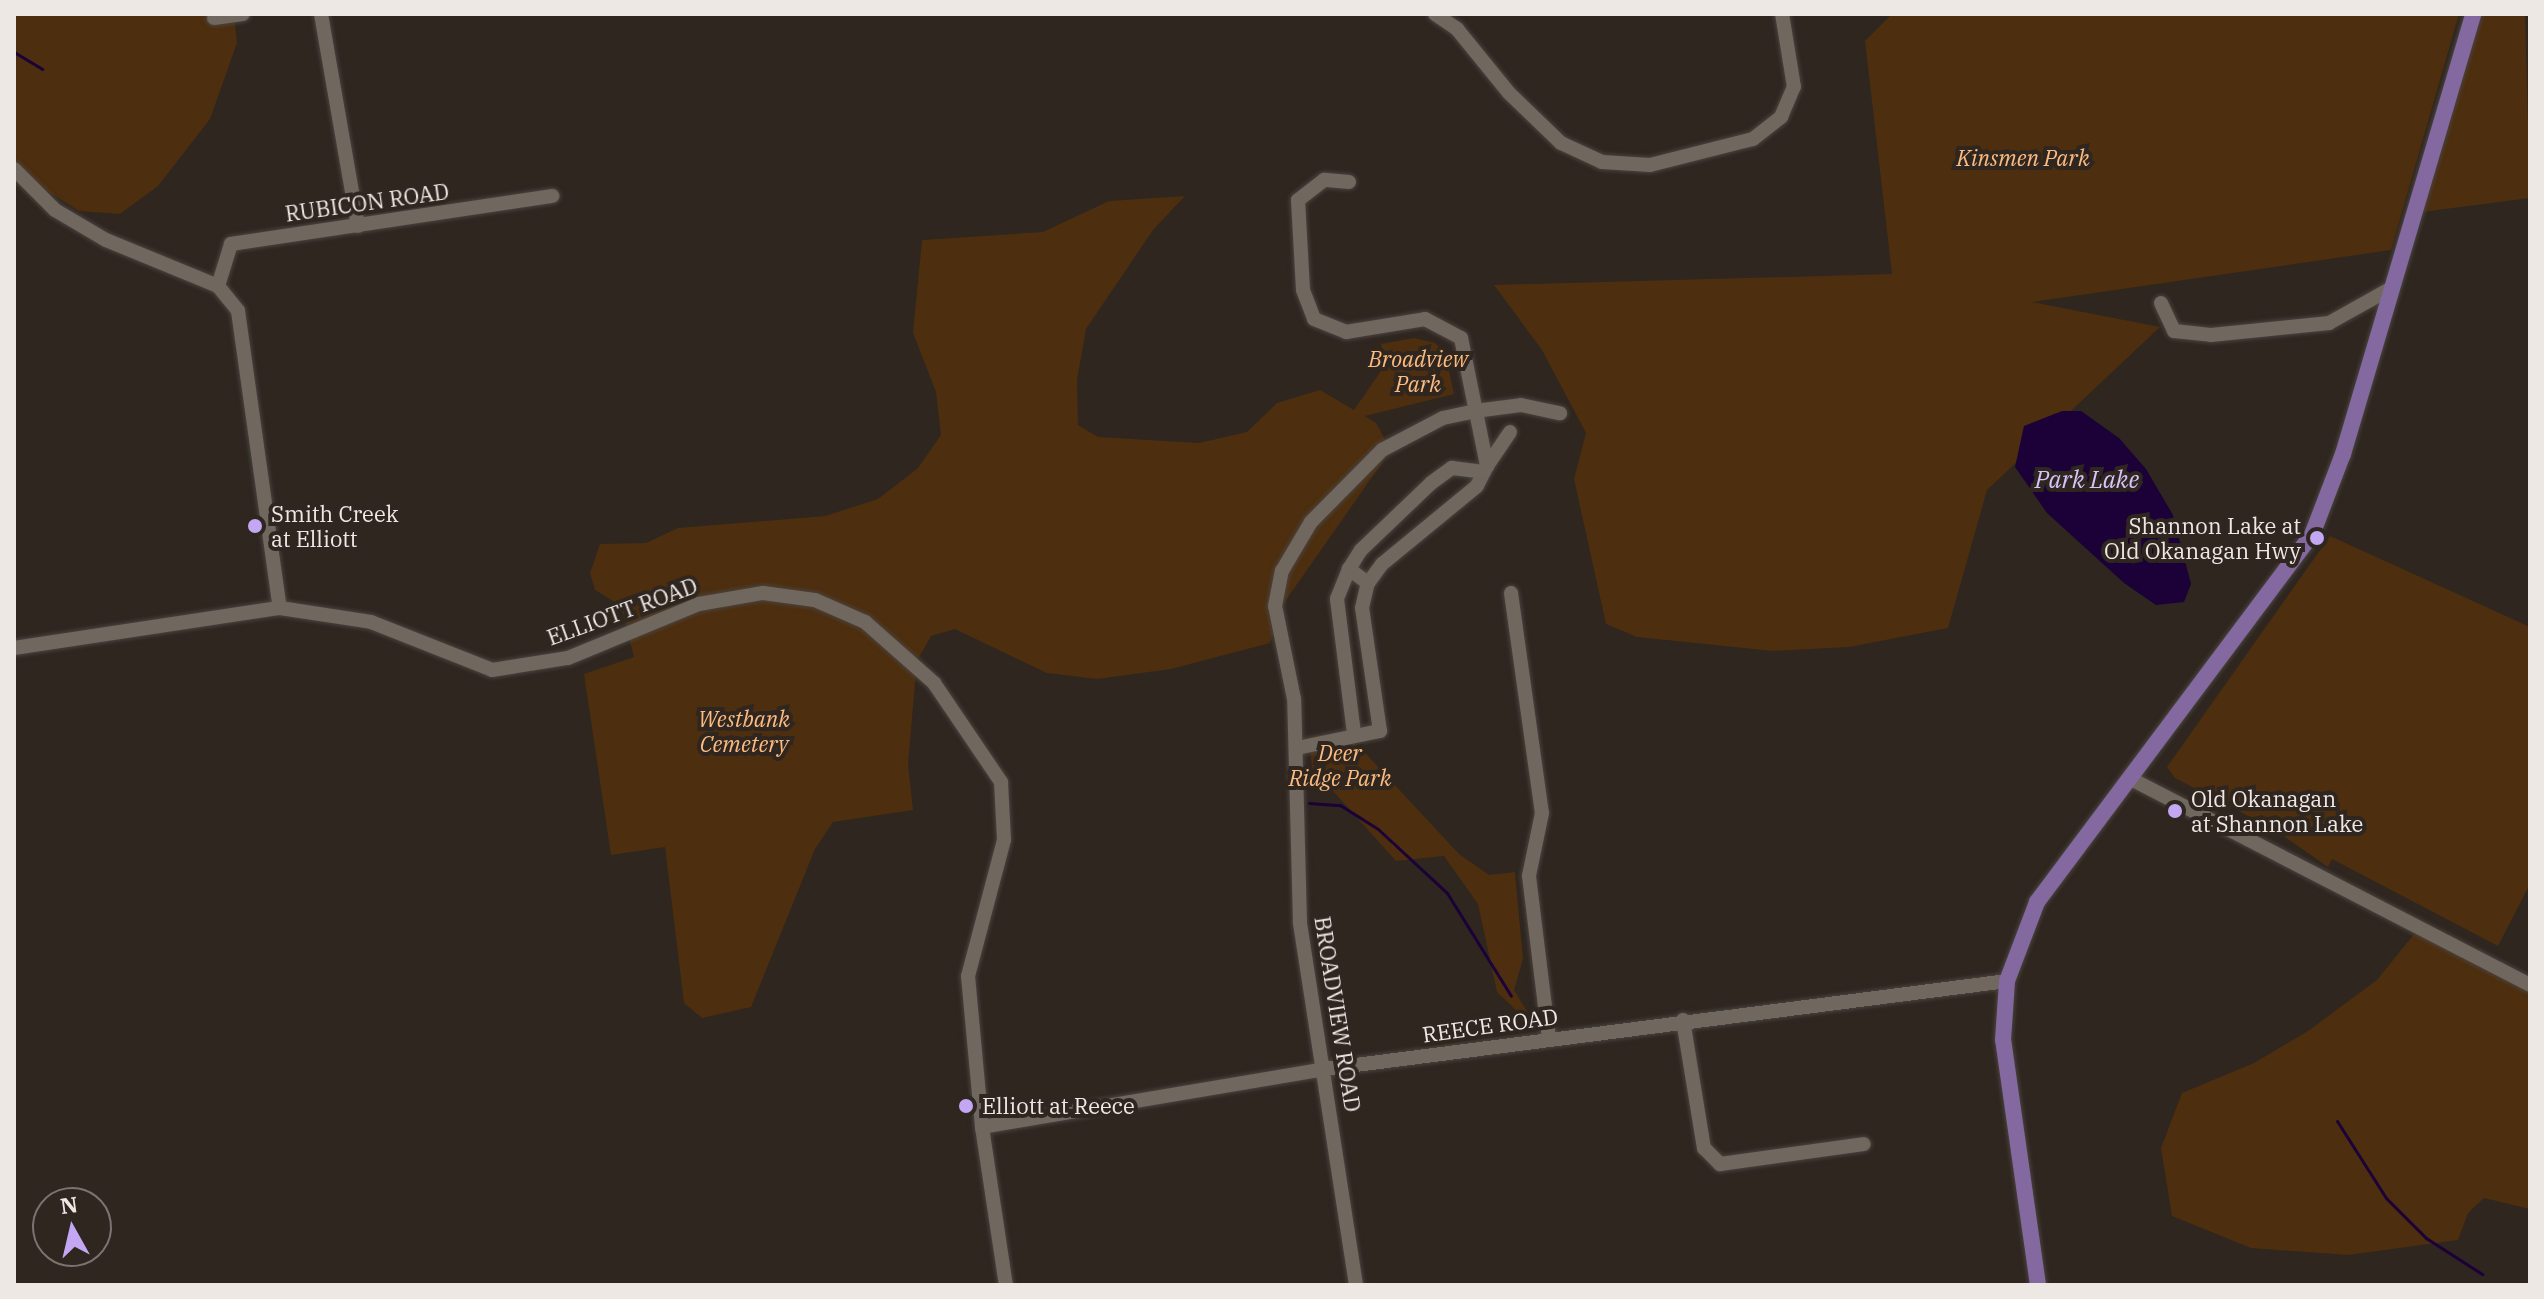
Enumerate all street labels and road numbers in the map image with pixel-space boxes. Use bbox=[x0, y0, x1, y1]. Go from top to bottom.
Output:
street label: RUBICON ROAD bbox=[283, 177, 451, 227]
street label: ELLIOTT ROAD bbox=[543, 572, 701, 650]
street label: BROADVIEW ROAD bbox=[1309, 914, 1367, 1114]
street label: REECE ROAD bbox=[1420, 1002, 1560, 1048]

